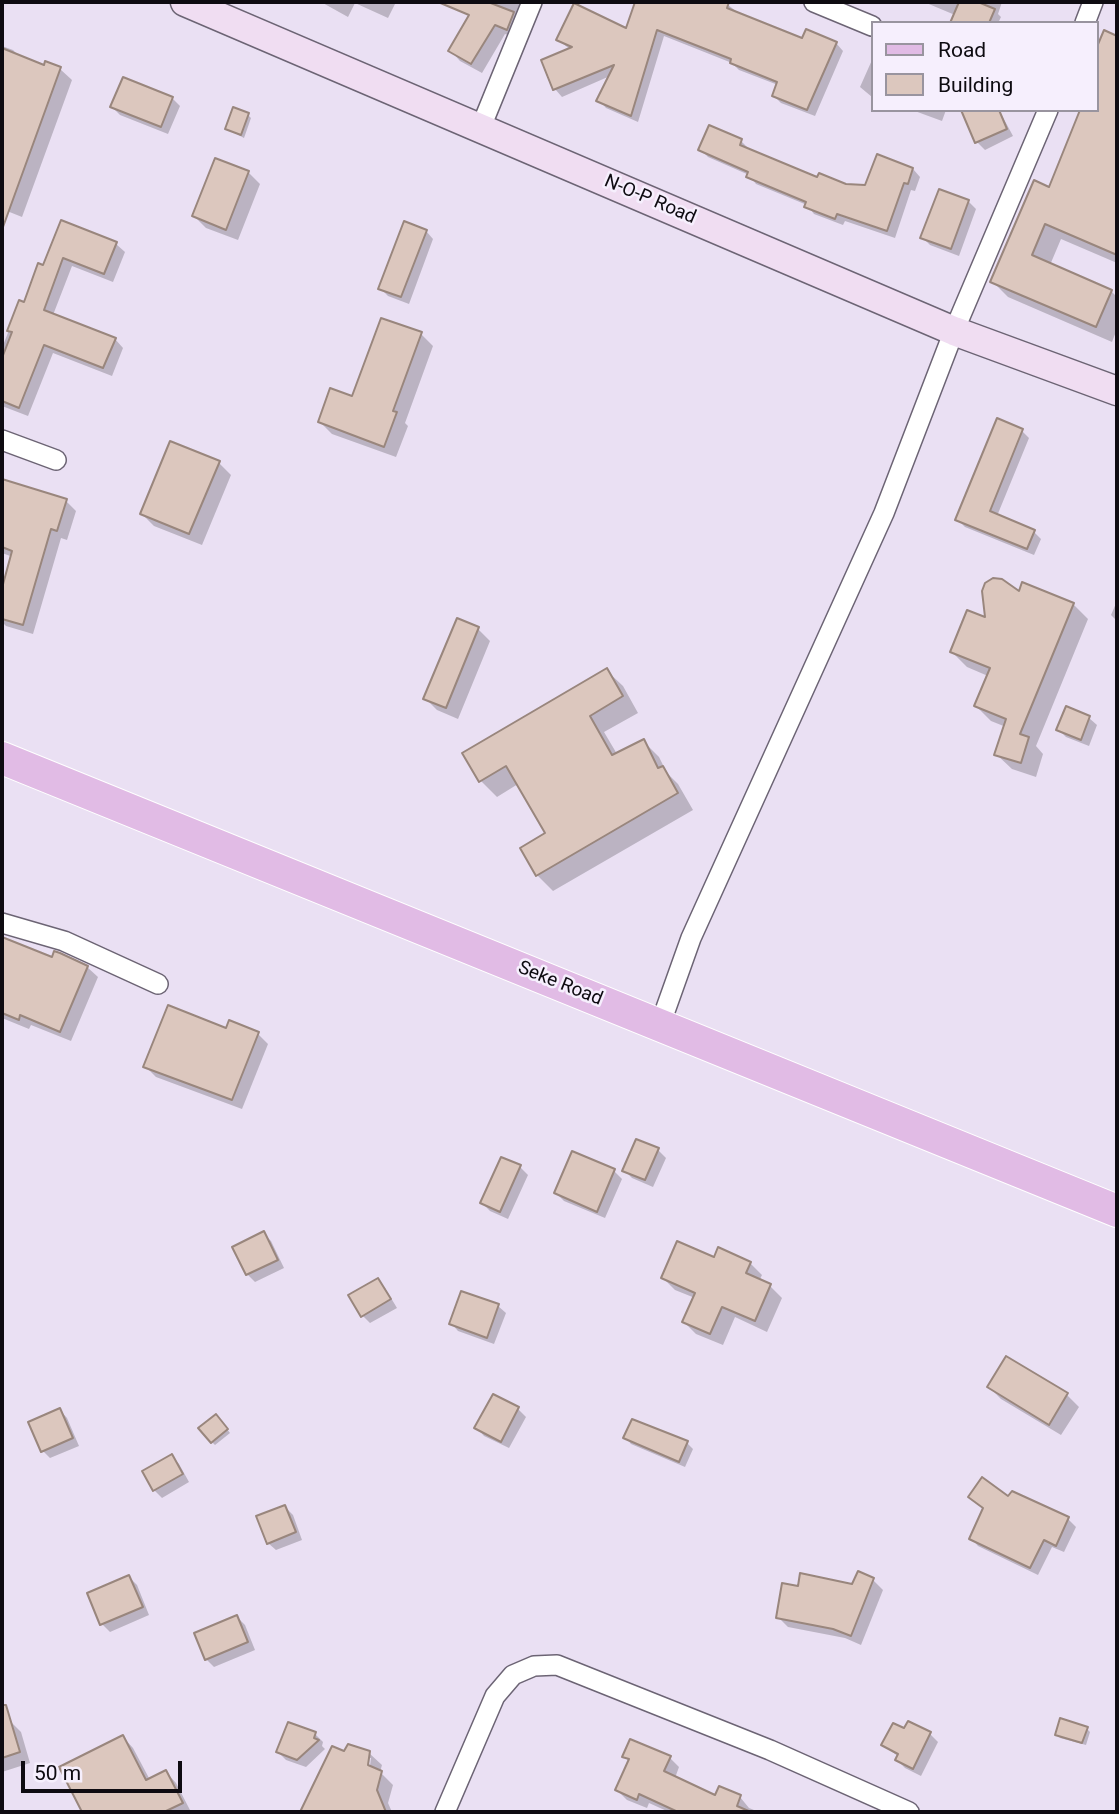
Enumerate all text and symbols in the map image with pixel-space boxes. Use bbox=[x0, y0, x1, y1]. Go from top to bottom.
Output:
legend bbox=[870, 21, 1098, 112]
text: Road bbox=[938, 38, 986, 62]
text: Building bbox=[938, 73, 1013, 97]
street label: N-O-P Road bbox=[601, 170, 699, 230]
street label: Seke Road bbox=[514, 957, 606, 1011]
scale bar bbox=[24, 1748, 186, 1792]
text: 50 m bbox=[34, 1761, 81, 1785]

